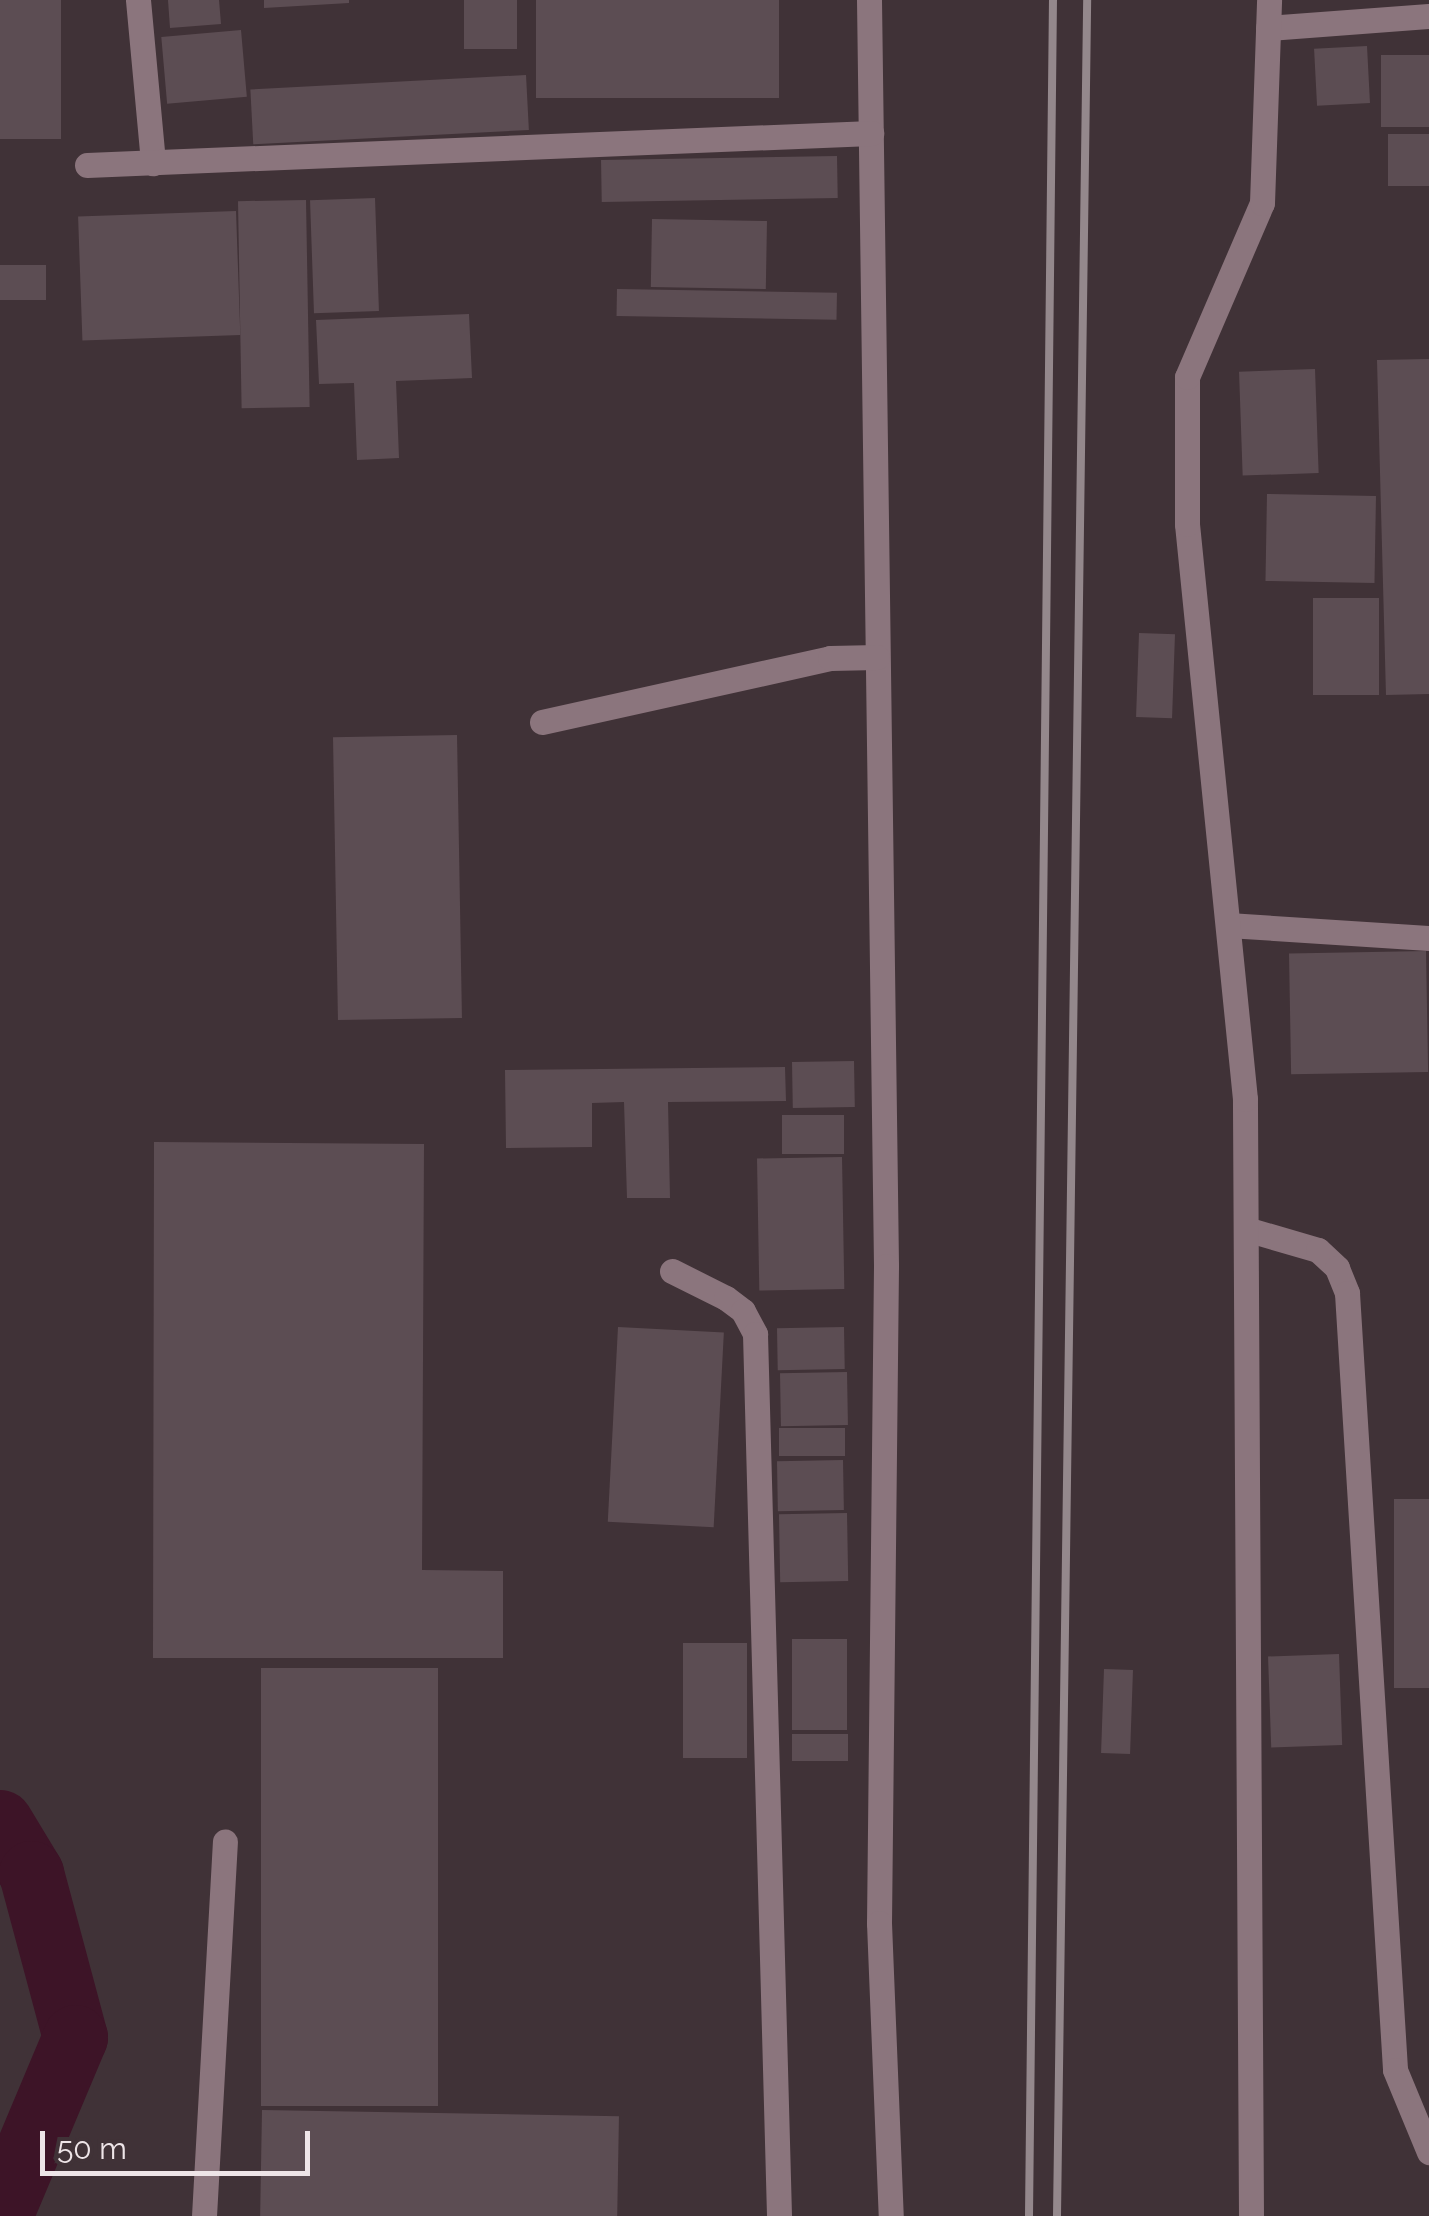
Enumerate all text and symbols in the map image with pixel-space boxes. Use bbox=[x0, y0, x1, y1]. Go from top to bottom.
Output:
scale bar bbox=[45, 2111, 315, 2173]
text: 50 m bbox=[57, 2131, 127, 2166]

